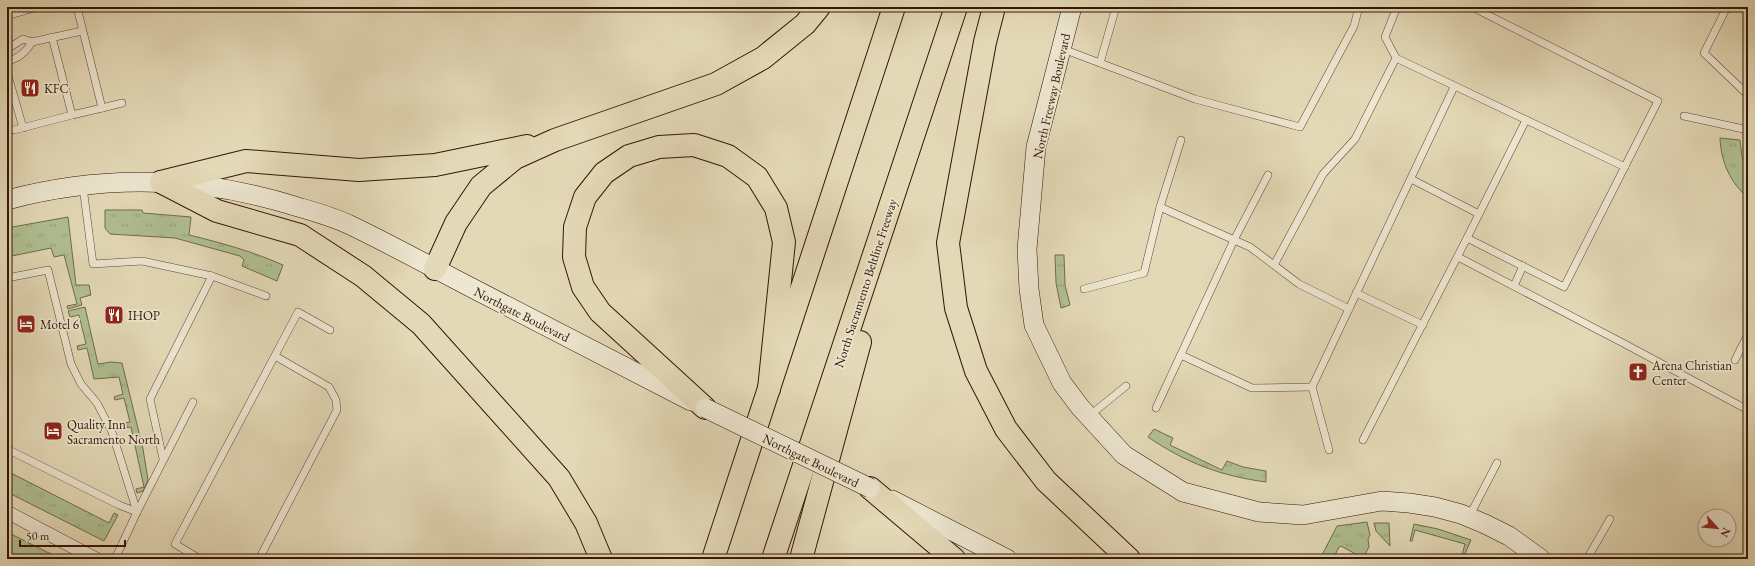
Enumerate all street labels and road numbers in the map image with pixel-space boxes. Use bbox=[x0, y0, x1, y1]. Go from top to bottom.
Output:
street label: North Freeway Boulevard bbox=[1029, 31, 1074, 160]
street label: North Sacramento Beltline Freeway bbox=[830, 196, 901, 370]
street label: Northgate Boulevard bbox=[471, 283, 573, 346]
street label: Northgate Boulevard bbox=[760, 430, 862, 491]

